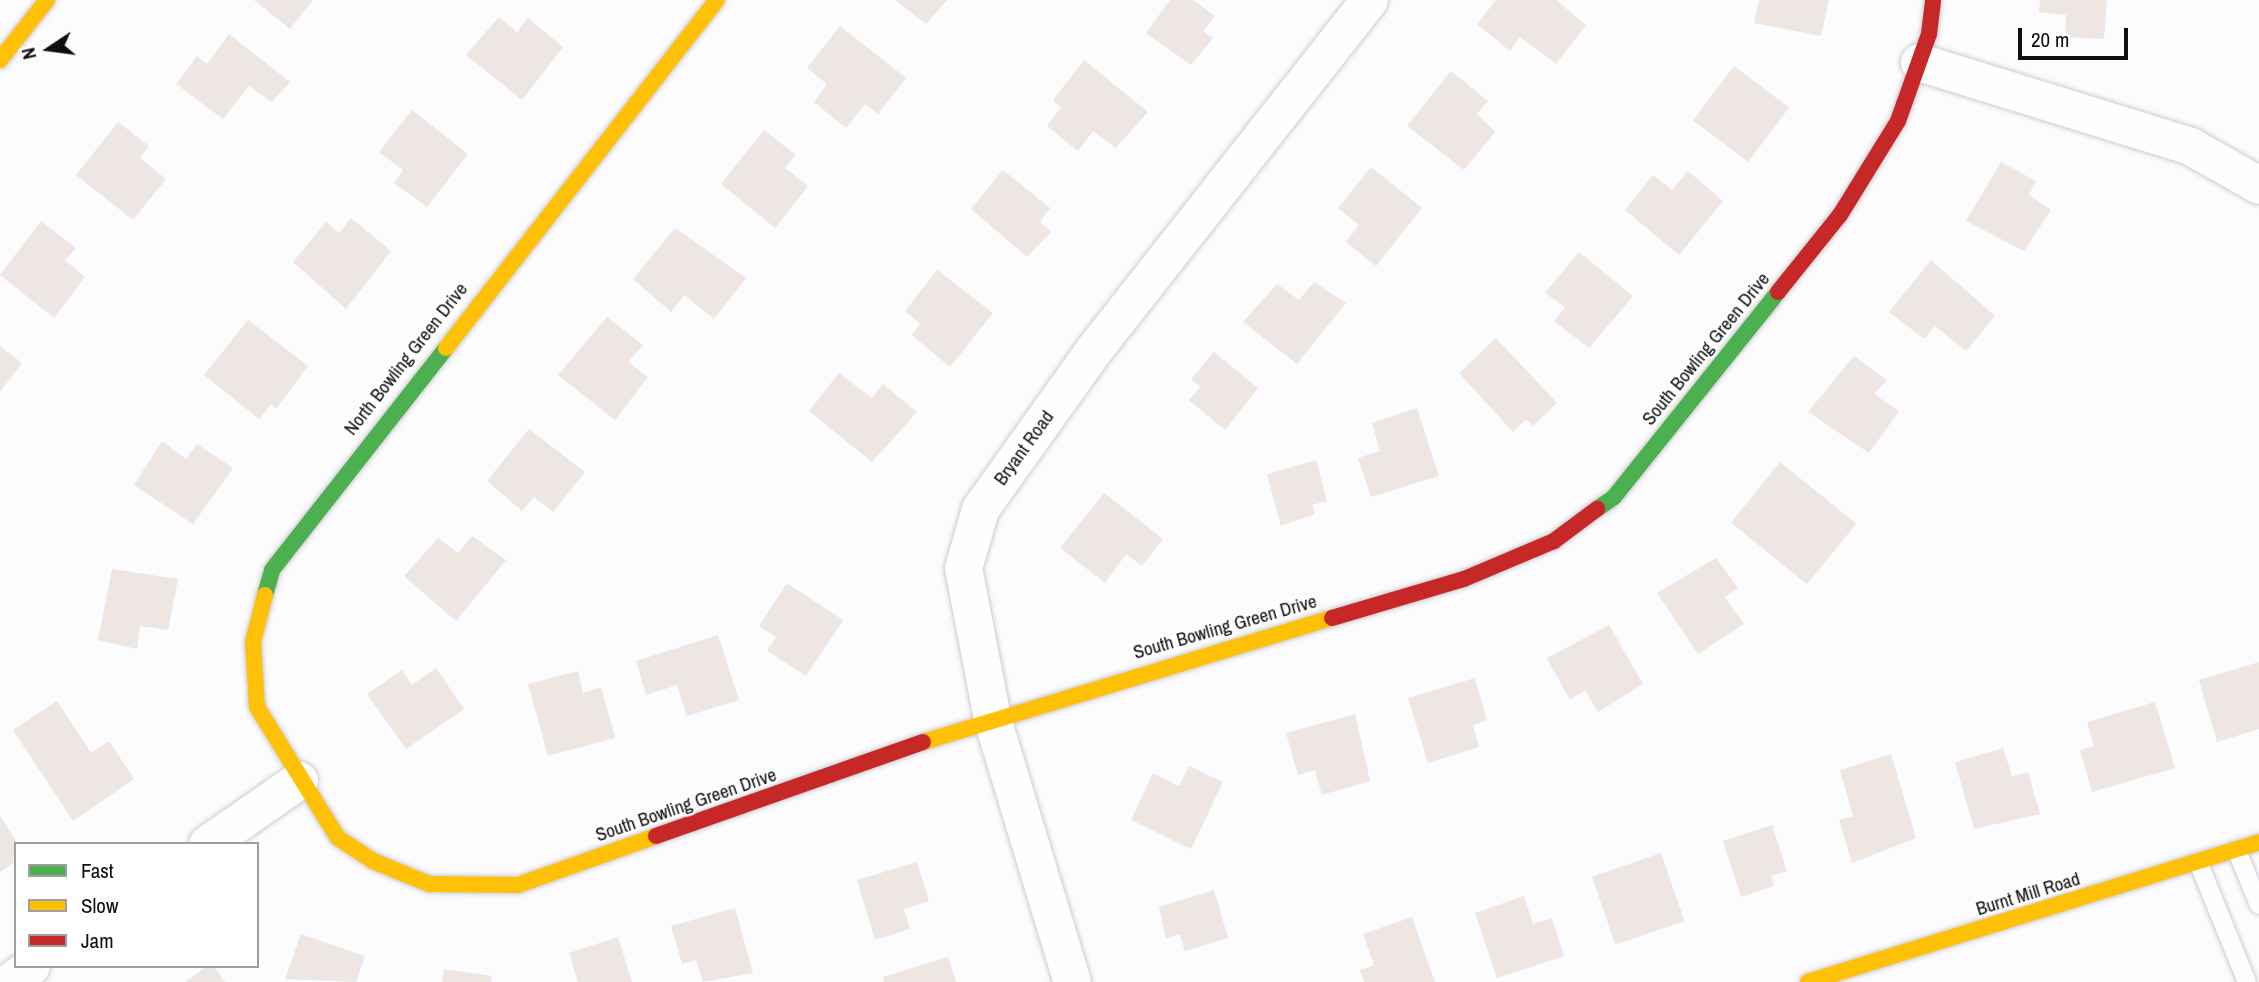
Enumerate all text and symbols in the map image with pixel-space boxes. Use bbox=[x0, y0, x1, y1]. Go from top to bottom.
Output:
north arrow bbox=[14, 14, 84, 84]
scale bar bbox=[2021, 14, 2131, 58]
text: 20 m bbox=[2031, 25, 2069, 54]
text: N bbox=[15, 45, 42, 62]
street label: South Bowling Green Drive bbox=[1637, 268, 1775, 430]
street label: North Bowling Green Drive bbox=[339, 278, 473, 440]
street label: Bryant Road bbox=[989, 406, 1059, 490]
street label: South Bowling Green Drive bbox=[1131, 590, 1319, 664]
street label: South Bowling Green Drive bbox=[593, 763, 779, 847]
legend bbox=[14, 842, 259, 968]
text: Fast bbox=[81, 856, 114, 885]
street label: Burnt Mill Road bbox=[1973, 867, 2083, 921]
text: Slow bbox=[81, 891, 118, 920]
text: Jam bbox=[81, 926, 114, 955]

